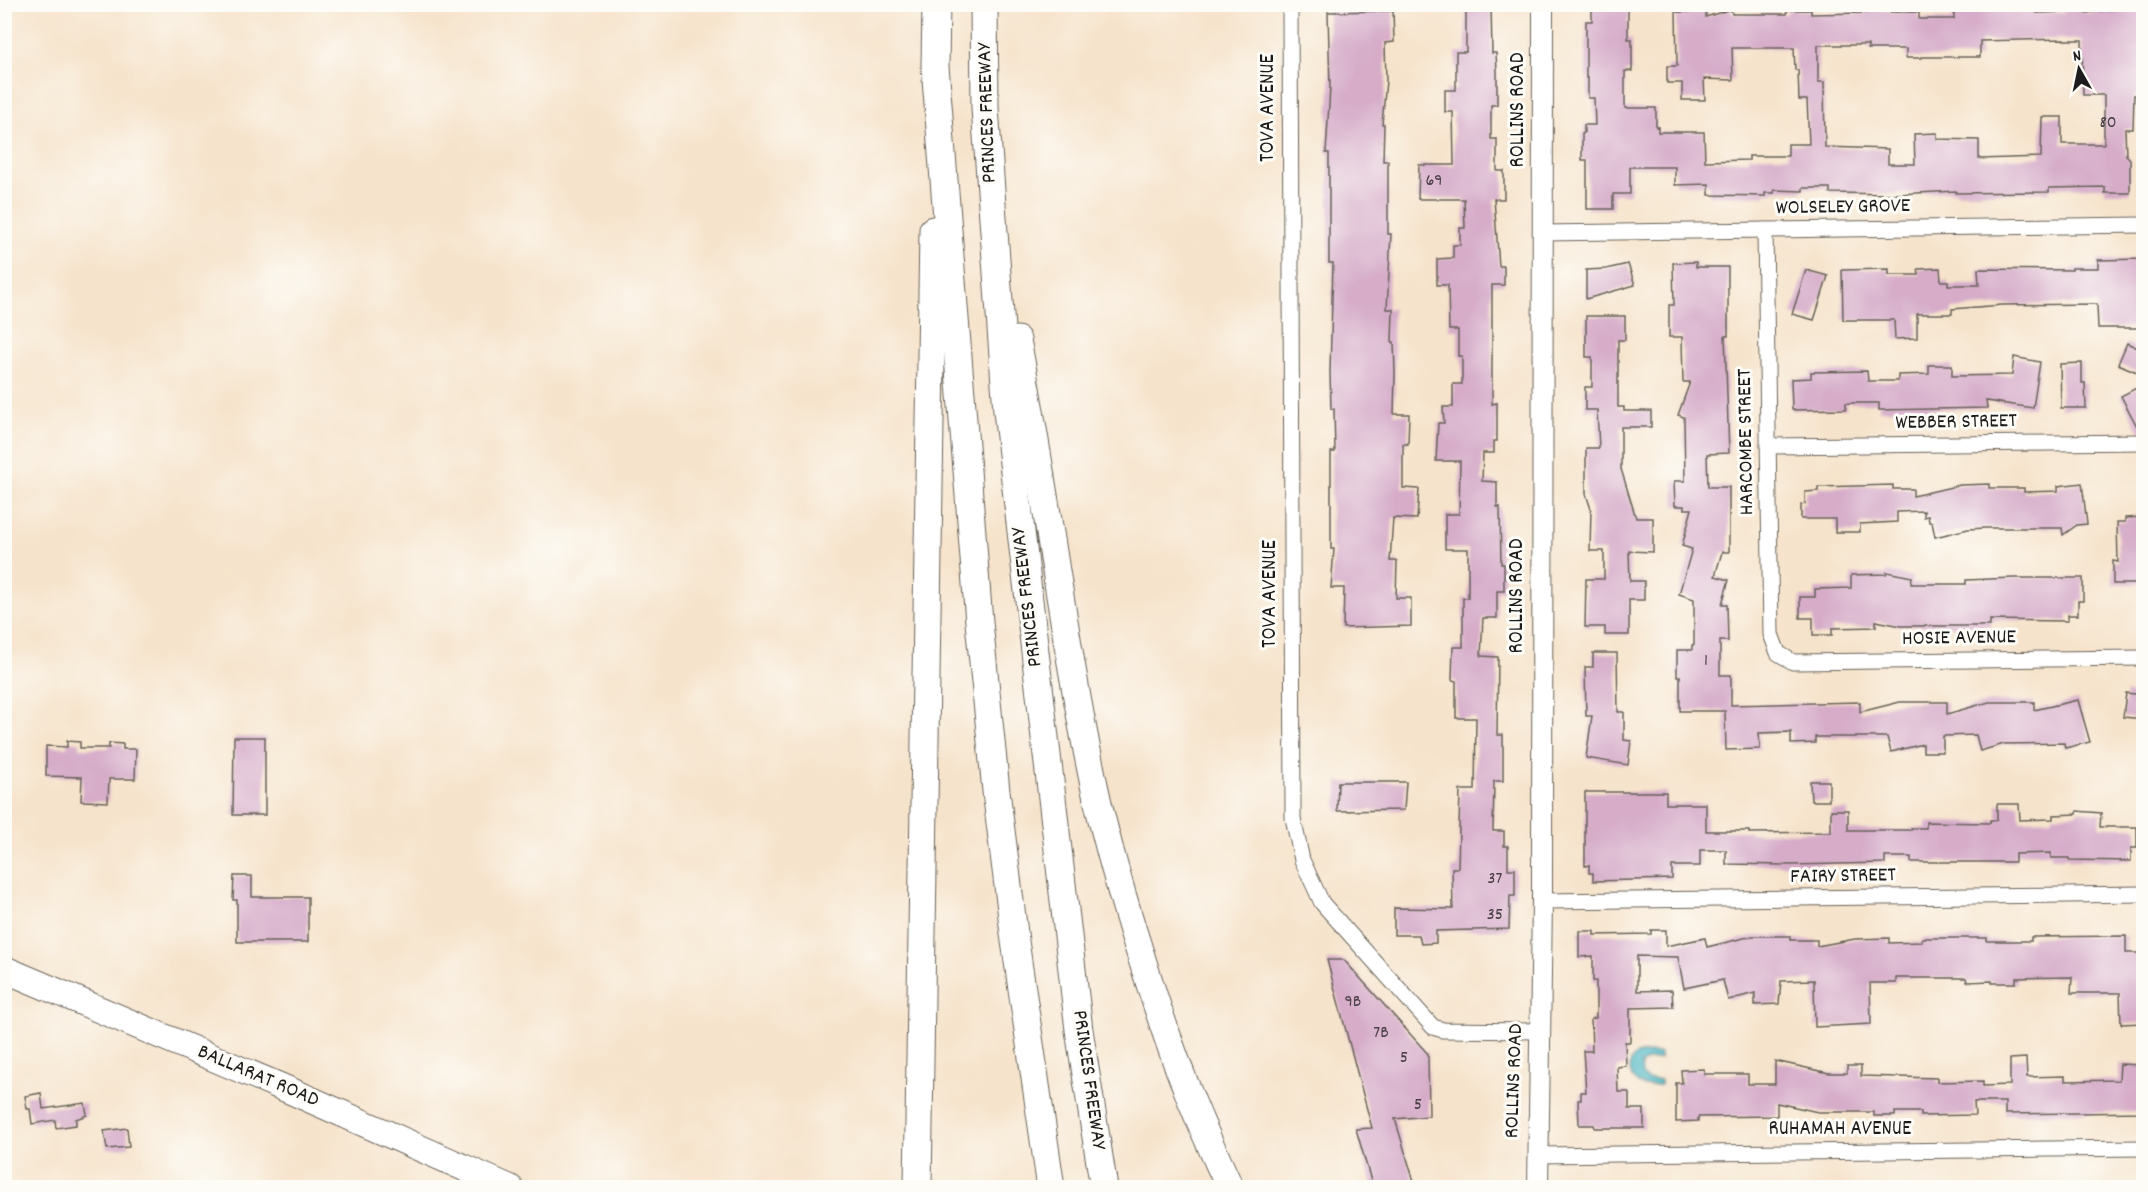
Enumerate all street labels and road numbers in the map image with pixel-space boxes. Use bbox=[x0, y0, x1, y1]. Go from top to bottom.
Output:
street label: PRINCES FREEWAY bbox=[971, 41, 1005, 184]
street label: ROLLINS ROAD bbox=[1504, 52, 1534, 168]
street label: TOVA AVENUE bbox=[1254, 54, 1284, 162]
street label: WOLSELEY GROVE bbox=[1775, 192, 1911, 224]
street label: HARCOMBE STREET bbox=[1731, 368, 1763, 516]
street label: WEBBER STREET bbox=[1895, 407, 2018, 439]
street label: PRINCES FREEWAY bbox=[1004, 524, 1051, 669]
street label: ROLLINS ROAD bbox=[1503, 538, 1533, 654]
street label: TOVA AVENUE bbox=[1256, 540, 1286, 648]
street label: HOSIE AVENUE bbox=[1902, 623, 2017, 655]
street label: FAIRY STREET bbox=[1790, 861, 1897, 893]
street label: PRINCES FREEWAY bbox=[1063, 1008, 1113, 1153]
street label: ROLLINS ROAD bbox=[1498, 1023, 1532, 1139]
street label: BALLARAT ROAD bbox=[193, 1038, 324, 1116]
street label: RUHAMAH AVENUE bbox=[1768, 1115, 1912, 1145]

